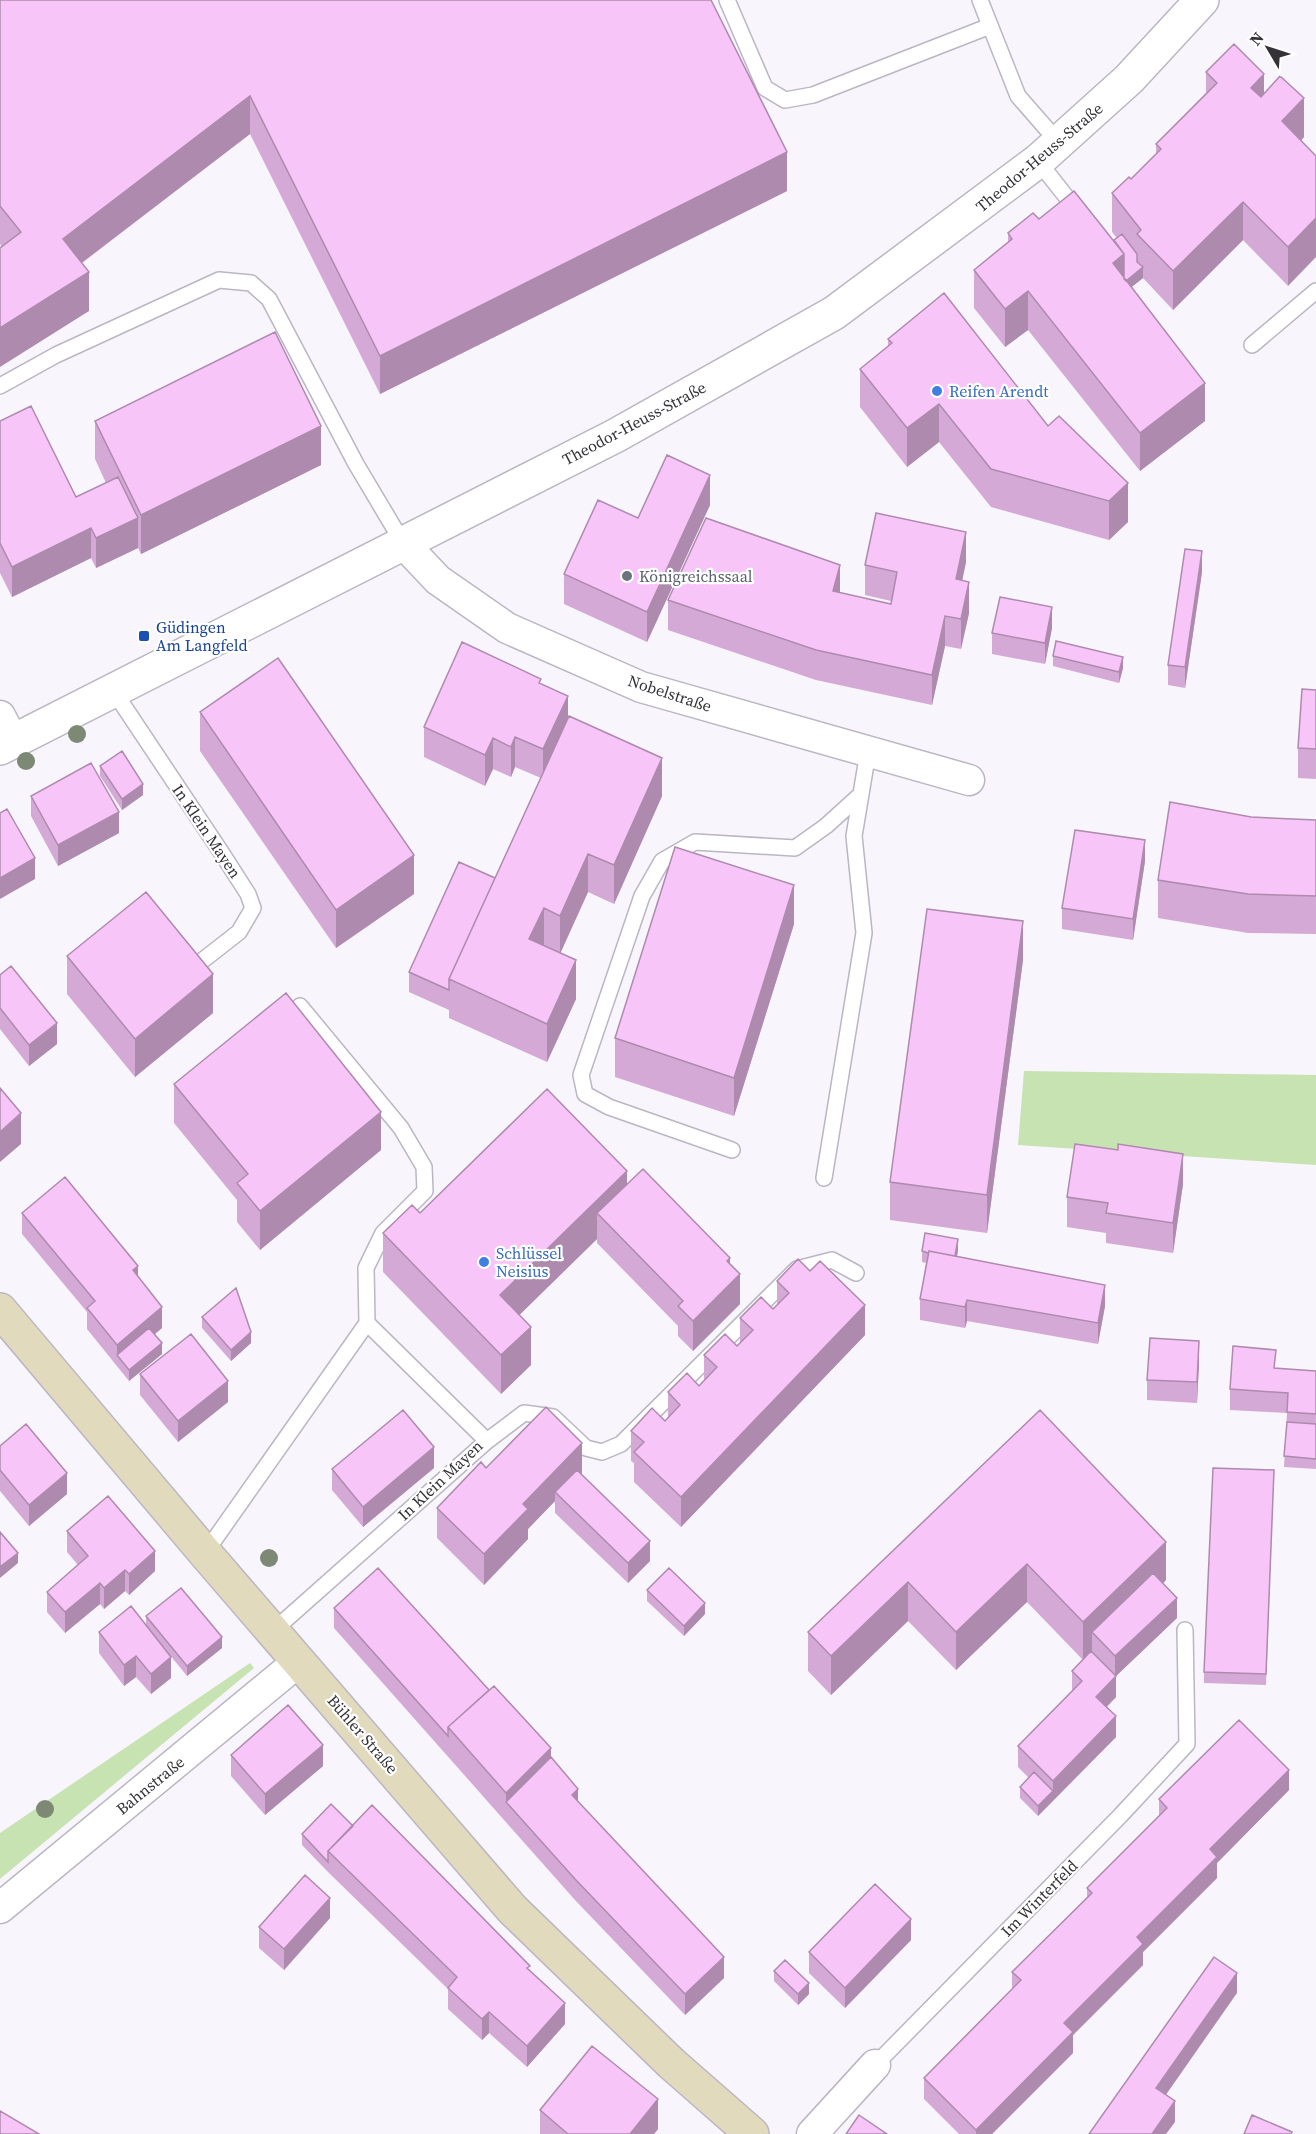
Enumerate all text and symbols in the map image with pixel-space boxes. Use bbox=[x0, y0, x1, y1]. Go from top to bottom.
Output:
north arrow bbox=[1238, 18, 1298, 78]
text: N bbox=[1244, 27, 1269, 50]
street label: Theodor-Heuss-Straße bbox=[971, 97, 1107, 217]
street label: Theodor-Heuss-Straße bbox=[558, 376, 710, 470]
place label: Reifen Arendt bbox=[949, 380, 1049, 402]
marker: Reifen Arendt bbox=[930, 384, 944, 398]
place label: Königreichssaal bbox=[639, 565, 753, 587]
marker: Königreichssaal bbox=[620, 569, 634, 583]
place label: Güdingen Am Langfeld bbox=[156, 616, 248, 656]
marker: Güdingen Am Langfeld bbox=[137, 629, 151, 643]
street label: Nobelstraße bbox=[625, 669, 715, 717]
street label: In Klein Mayen bbox=[167, 780, 247, 883]
place label: Schlüssel Neisius bbox=[496, 1242, 562, 1282]
marker: Schlüssel Neisius bbox=[477, 1255, 491, 1269]
street label: In Klein Mayen bbox=[393, 1435, 488, 1525]
street label: Bühler Straße bbox=[323, 1690, 403, 1778]
street label: Bahnstraße bbox=[111, 1751, 189, 1819]
street label: Im Winterfeld bbox=[996, 1855, 1082, 1941]

